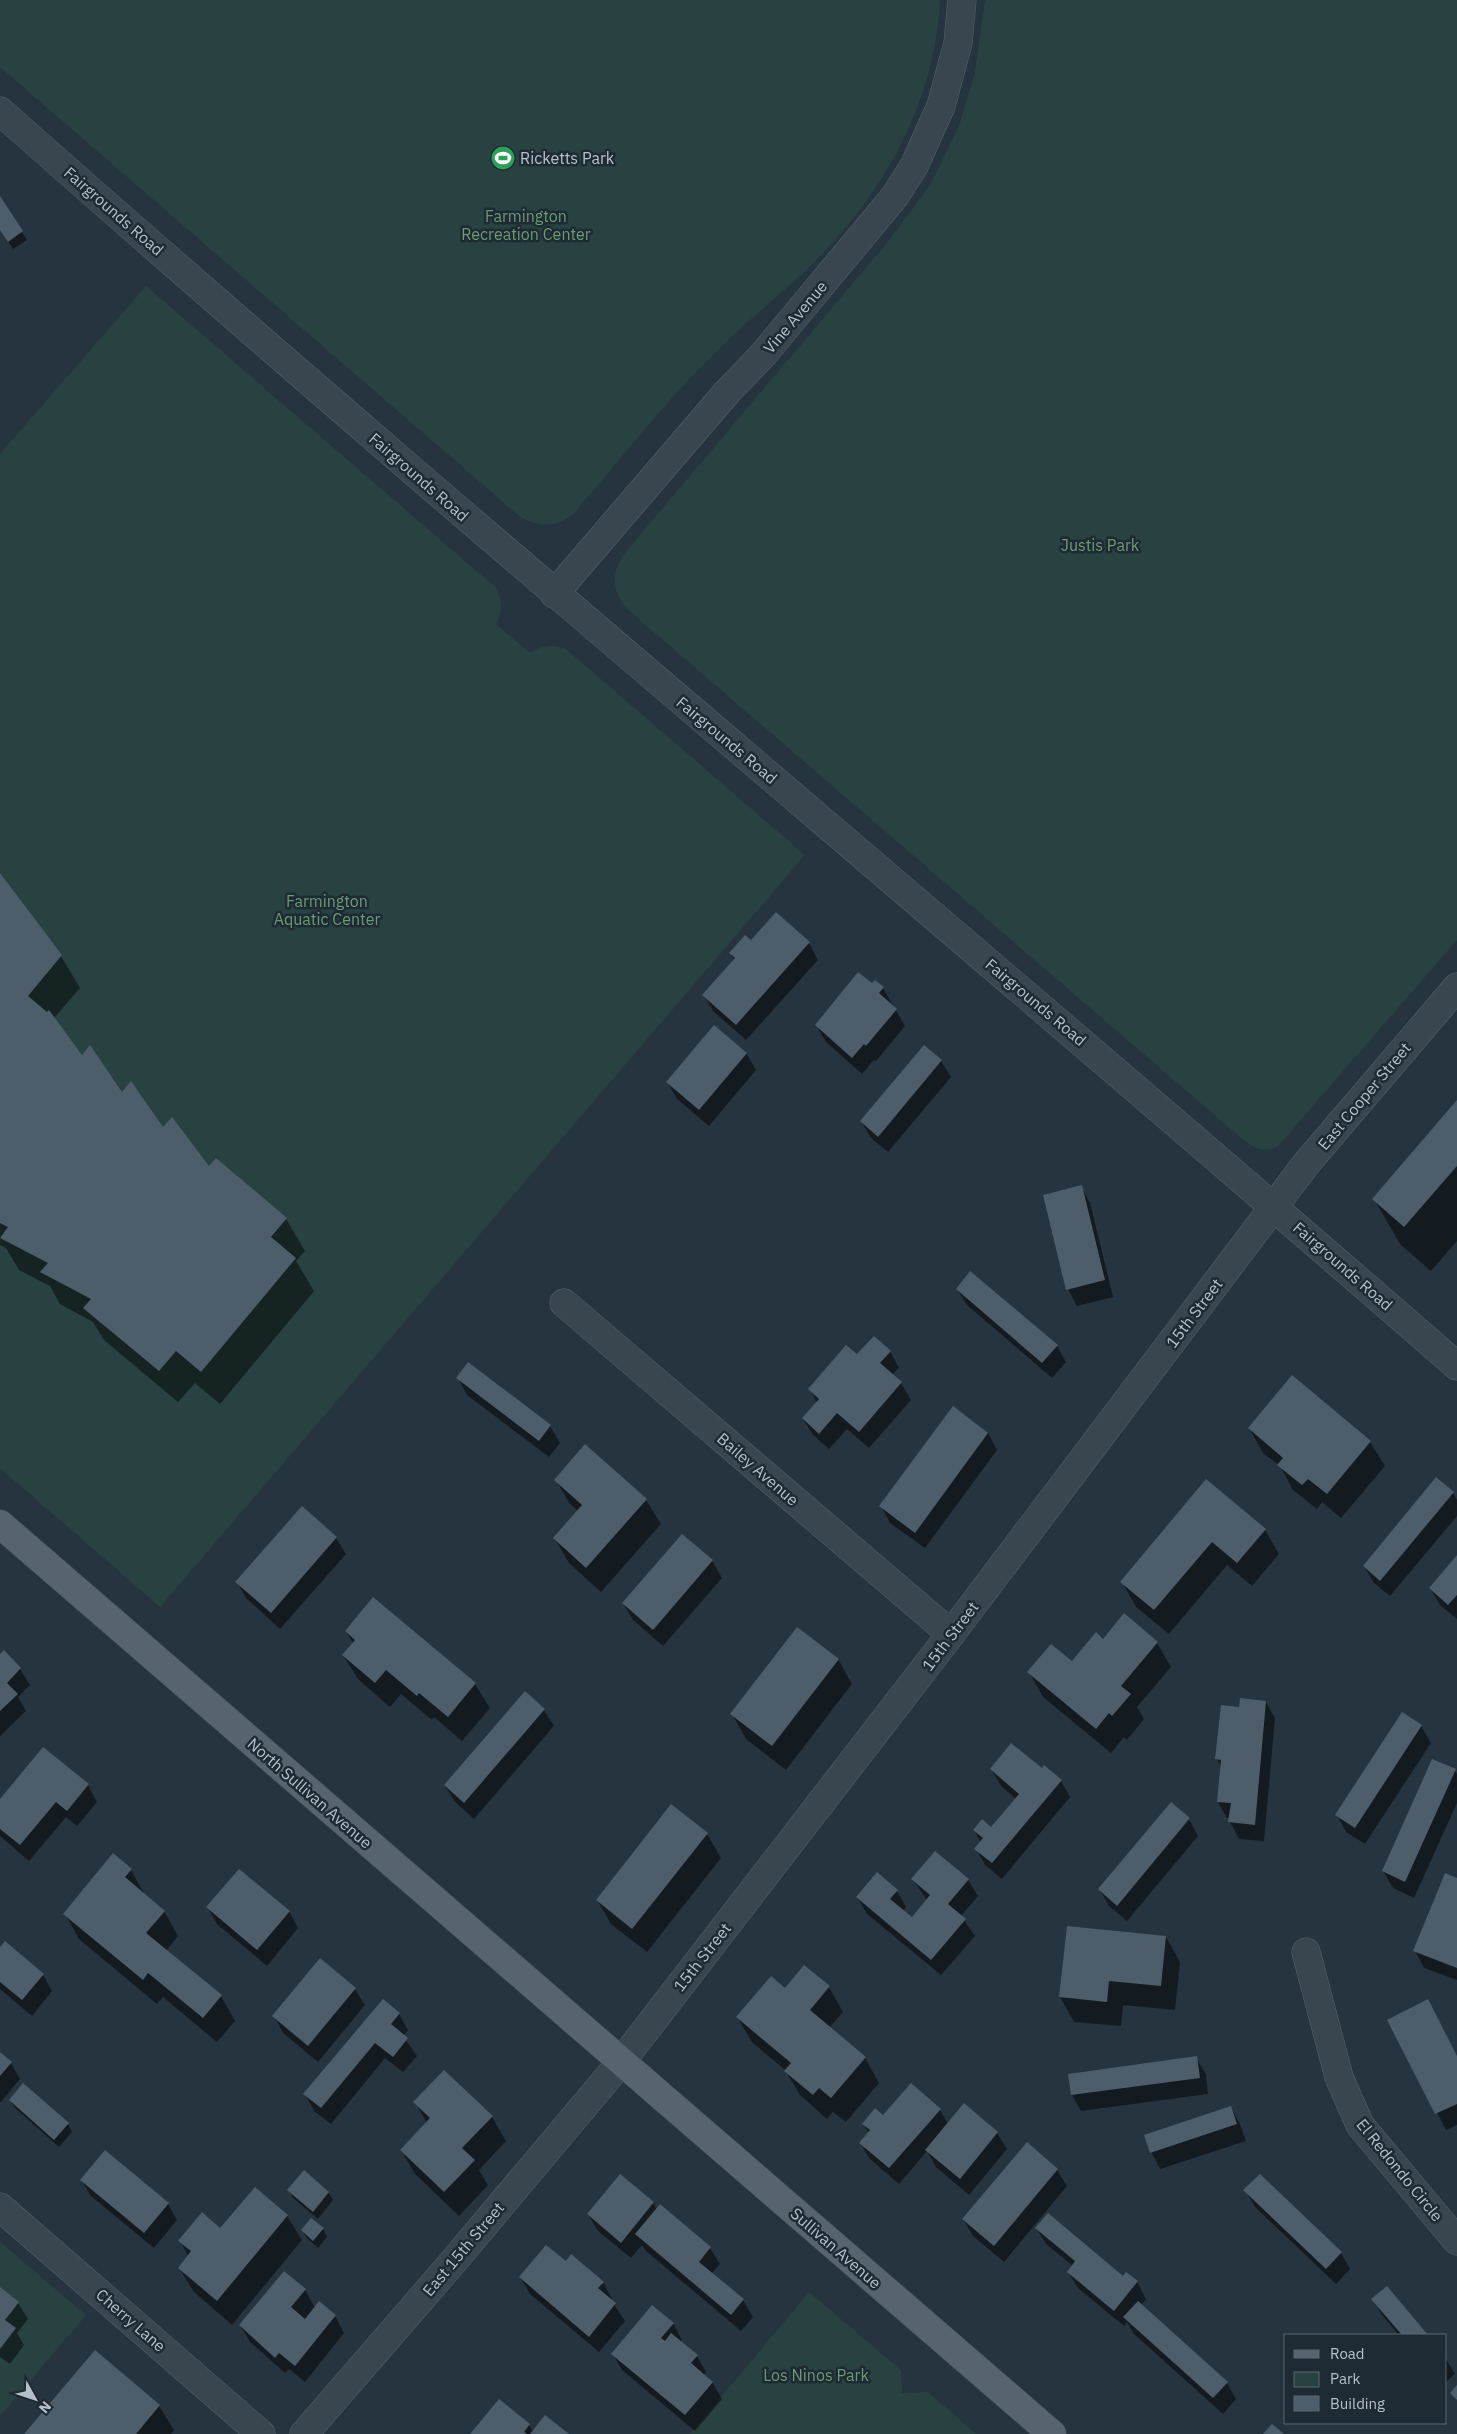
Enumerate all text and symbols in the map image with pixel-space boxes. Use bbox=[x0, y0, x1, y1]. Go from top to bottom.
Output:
sports icon: Ricketts Park bbox=[490, 145, 516, 171]
place label: Ricketts Park bbox=[520, 148, 615, 168]
street label: Fairgrounds Road bbox=[60, 162, 168, 260]
park label: Farmington Recreation Center bbox=[461, 206, 591, 244]
street label: Vine Avenue bbox=[759, 276, 831, 357]
street label: Fairgrounds Road bbox=[365, 428, 473, 526]
park label: Justis Park bbox=[1061, 535, 1140, 555]
street label: Fairgrounds Road bbox=[673, 692, 781, 788]
park label: Farmington Aquatic Center bbox=[274, 891, 380, 929]
street label: Fairgrounds Road bbox=[982, 954, 1090, 1050]
street label: East Cooper Street bbox=[1313, 1038, 1415, 1154]
street label: Fairgrounds Road bbox=[1289, 1217, 1397, 1315]
street label: 15th Street bbox=[1161, 1274, 1227, 1352]
street label: Bailey Avenue bbox=[713, 1428, 803, 1510]
street label: 15th Street bbox=[917, 1597, 983, 1675]
street label: North Sullivan Avenue bbox=[244, 1734, 376, 1853]
street label: 15th Street bbox=[669, 1919, 735, 1995]
street label: El Redondo Circle bbox=[1352, 2115, 1448, 2226]
street label: East 15th Street bbox=[418, 2198, 508, 2300]
street label: Sullivan Avenue bbox=[787, 2203, 886, 2293]
street label: Cherry Lane bbox=[92, 2284, 170, 2356]
legend bbox=[1284, 2334, 1447, 2424]
text: Road bbox=[1330, 2344, 1365, 2363]
park label: Los Ninos Park bbox=[763, 2365, 869, 2385]
text: Park bbox=[1330, 2369, 1360, 2388]
north arrow bbox=[10, 2374, 60, 2424]
text: Building bbox=[1330, 2394, 1385, 2413]
text: N bbox=[35, 2398, 55, 2417]

